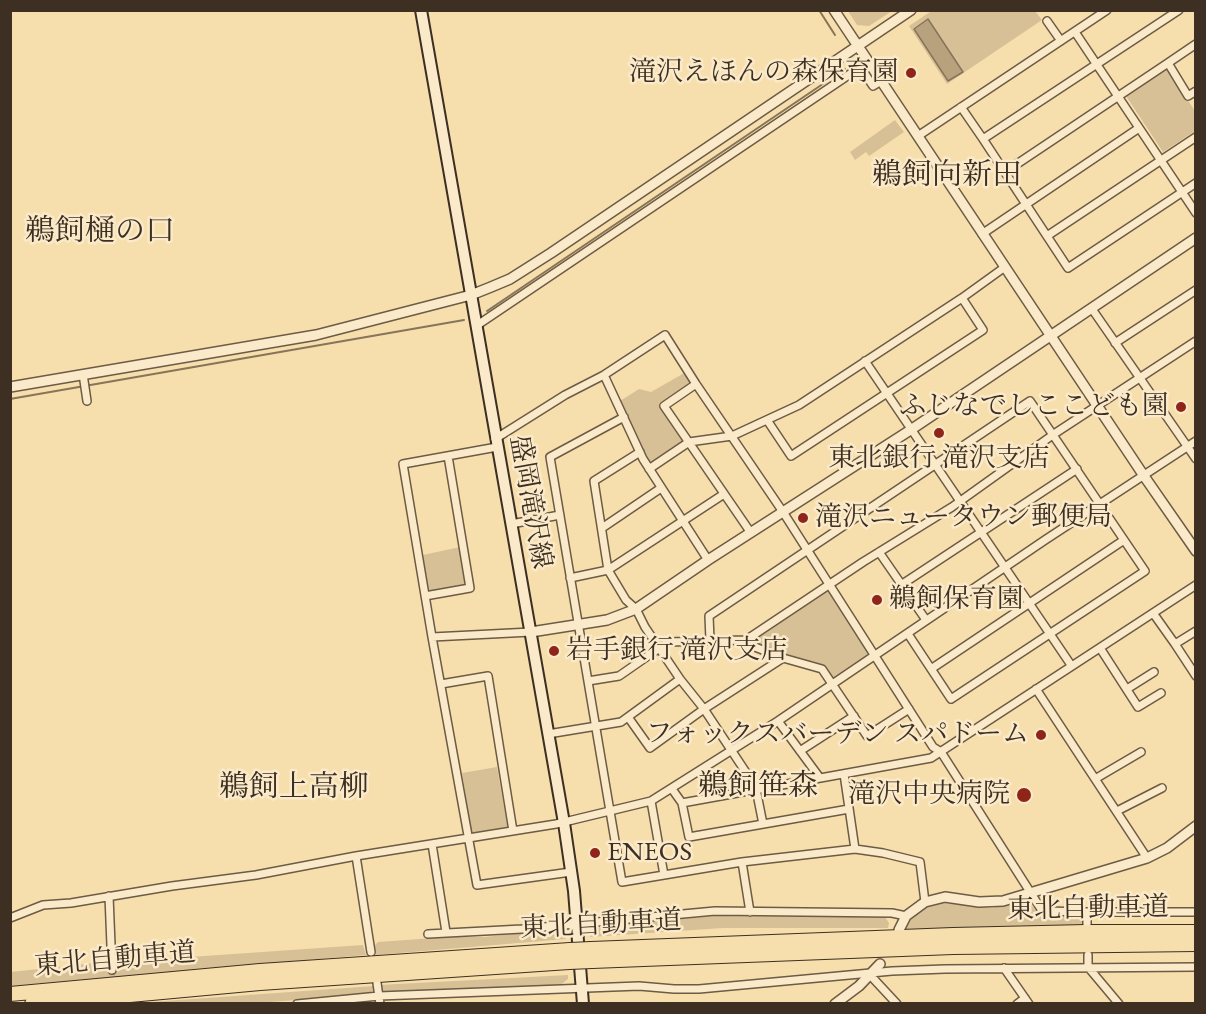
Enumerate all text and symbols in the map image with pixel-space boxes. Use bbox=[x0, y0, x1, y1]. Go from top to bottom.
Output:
place label: 滝沢えほんの森保育園 bbox=[629, 57, 899, 89]
marker: 滝沢えほんの森保育園 bbox=[904, 66, 918, 80]
district label: 鵜飼向新田 bbox=[872, 158, 1022, 194]
district label: 鵜飼樋の口 bbox=[25, 214, 175, 250]
place label: ふじなでしここども園 bbox=[899, 391, 1169, 423]
marker: ふじなでしここども園 bbox=[1174, 400, 1188, 414]
marker: 東北銀行 滝沢支店 bbox=[932, 426, 946, 440]
street label: 盛岡滝沢線 bbox=[502, 433, 558, 571]
place label: 東北銀行 滝沢支店 bbox=[828, 443, 1050, 475]
place label: 滝沢ニュータウン郵便局 bbox=[815, 502, 1112, 534]
marker: 滝沢ニュータウン郵便局 bbox=[796, 511, 810, 525]
place label: 鵜飼保育園 bbox=[889, 584, 1024, 616]
marker: 鵜飼保育園 bbox=[870, 593, 884, 607]
place label: 岩手銀行 滝沢支店 bbox=[566, 635, 787, 667]
marker: 岩手銀行 滝沢支店 bbox=[547, 644, 561, 658]
place label: フォックスバーデン スパドーム bbox=[646, 719, 1029, 751]
marker: フォックスバーデン スパドーム bbox=[1034, 728, 1048, 742]
district label: 鵜飼笹森 bbox=[698, 769, 818, 805]
district label: 鵜飼上高柳 bbox=[219, 770, 369, 806]
place label: 滝沢中央病院 bbox=[848, 779, 1010, 811]
marker: 滝沢中央病院 bbox=[1015, 786, 1033, 804]
place label: ENEOS bbox=[607, 837, 692, 869]
marker: ENEOS bbox=[588, 846, 602, 860]
street label: 東北自動車道 bbox=[1007, 891, 1169, 927]
street label: 東北自動車道 bbox=[519, 905, 683, 945]
street label: 東北自動車道 bbox=[33, 937, 197, 983]

